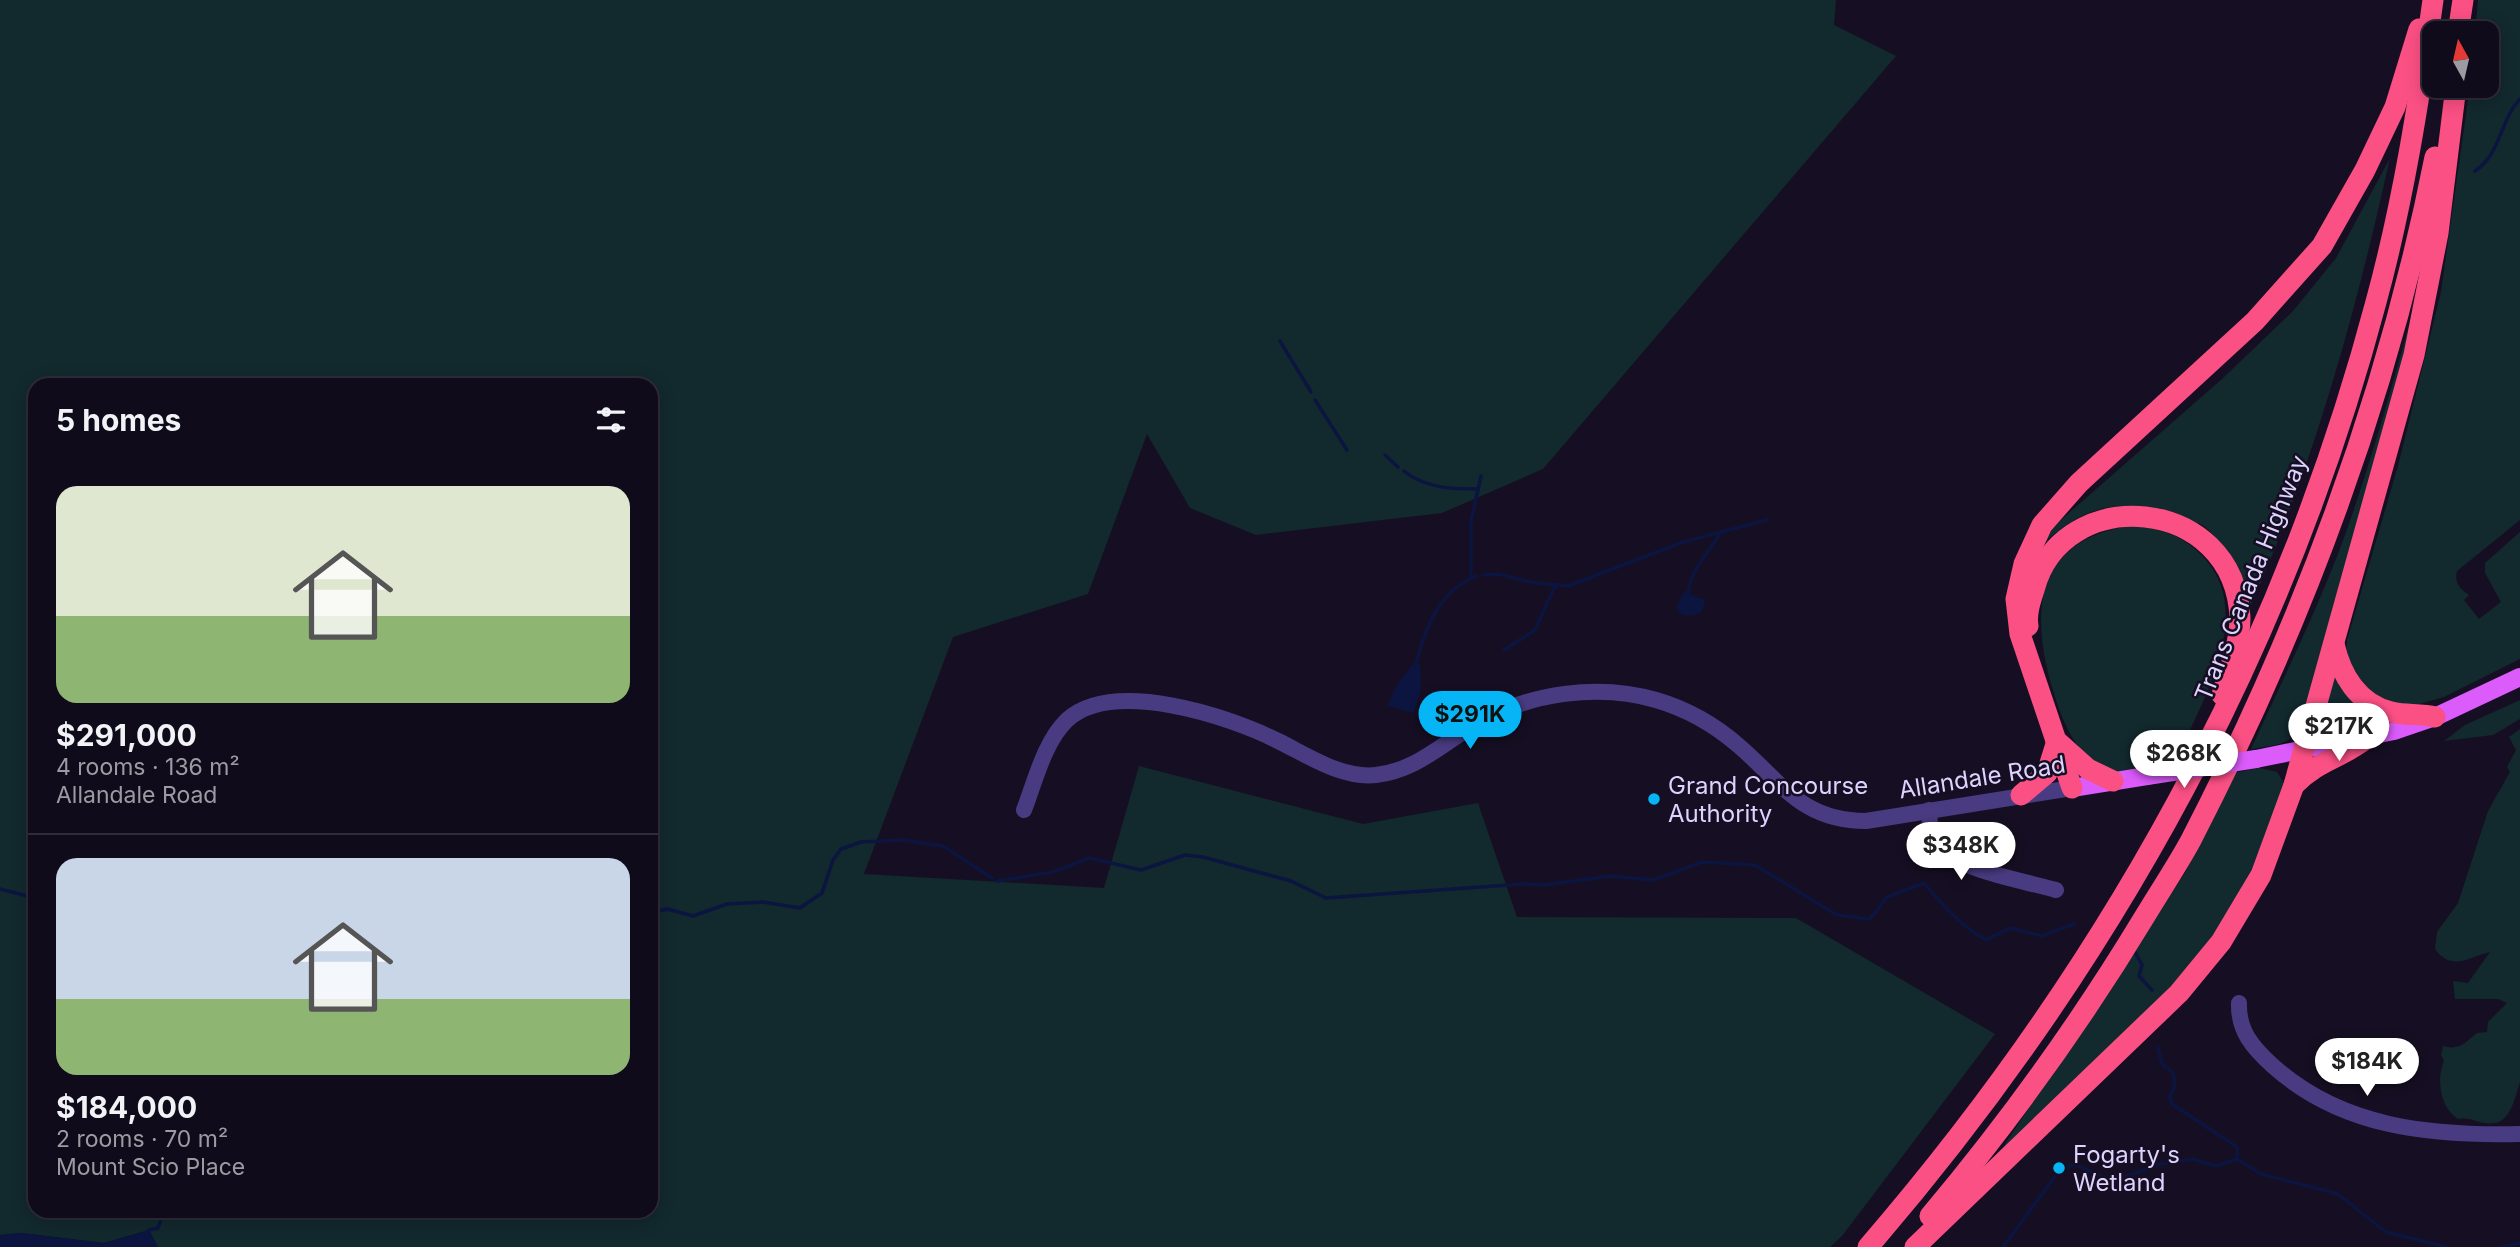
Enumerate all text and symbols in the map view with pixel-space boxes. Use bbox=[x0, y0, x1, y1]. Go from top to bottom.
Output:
north arrow bbox=[2422, 21, 2499, 98]
map controls bbox=[2422, 21, 2499, 98]
icon: filters bbox=[592, 401, 630, 439]
text: 5 homes bbox=[56, 402, 181, 438]
street label: Trans Canada Highway bbox=[2188, 451, 2314, 705]
icon: home bbox=[280, 532, 406, 658]
pin: $291K bbox=[1421, 692, 1519, 751]
text: $291K bbox=[1435, 700, 1505, 728]
pin: $217K bbox=[2290, 704, 2388, 763]
text: $217K bbox=[2304, 712, 2374, 740]
text: $291,000 bbox=[56, 717, 197, 753]
pin: $268K bbox=[2135, 730, 2233, 790]
text: $268K bbox=[2146, 739, 2222, 767]
street label: Allandale Road bbox=[1897, 750, 2067, 804]
text: 4 rooms · 136 m² bbox=[56, 753, 240, 781]
place label: Grand Concourse Authority bbox=[1668, 771, 1868, 828]
text: Allandale Road bbox=[56, 781, 217, 809]
marker: Grand Concourse Authority bbox=[1646, 791, 1662, 807]
pin: $348K bbox=[1912, 822, 2010, 882]
text: $348K bbox=[1923, 831, 1999, 859]
icon: home bbox=[280, 904, 406, 1030]
pin: $184K bbox=[2318, 1038, 2416, 1098]
text: $184K bbox=[2331, 1047, 2403, 1075]
text: $184,000 bbox=[56, 1089, 197, 1125]
text: 2 rooms · 70 m² bbox=[56, 1125, 228, 1153]
place label: Fogarty's Wetland bbox=[2073, 1140, 2180, 1197]
text: Mount Scio Place bbox=[56, 1153, 245, 1181]
marker: Fogarty's Wetland bbox=[2051, 1160, 2067, 1176]

